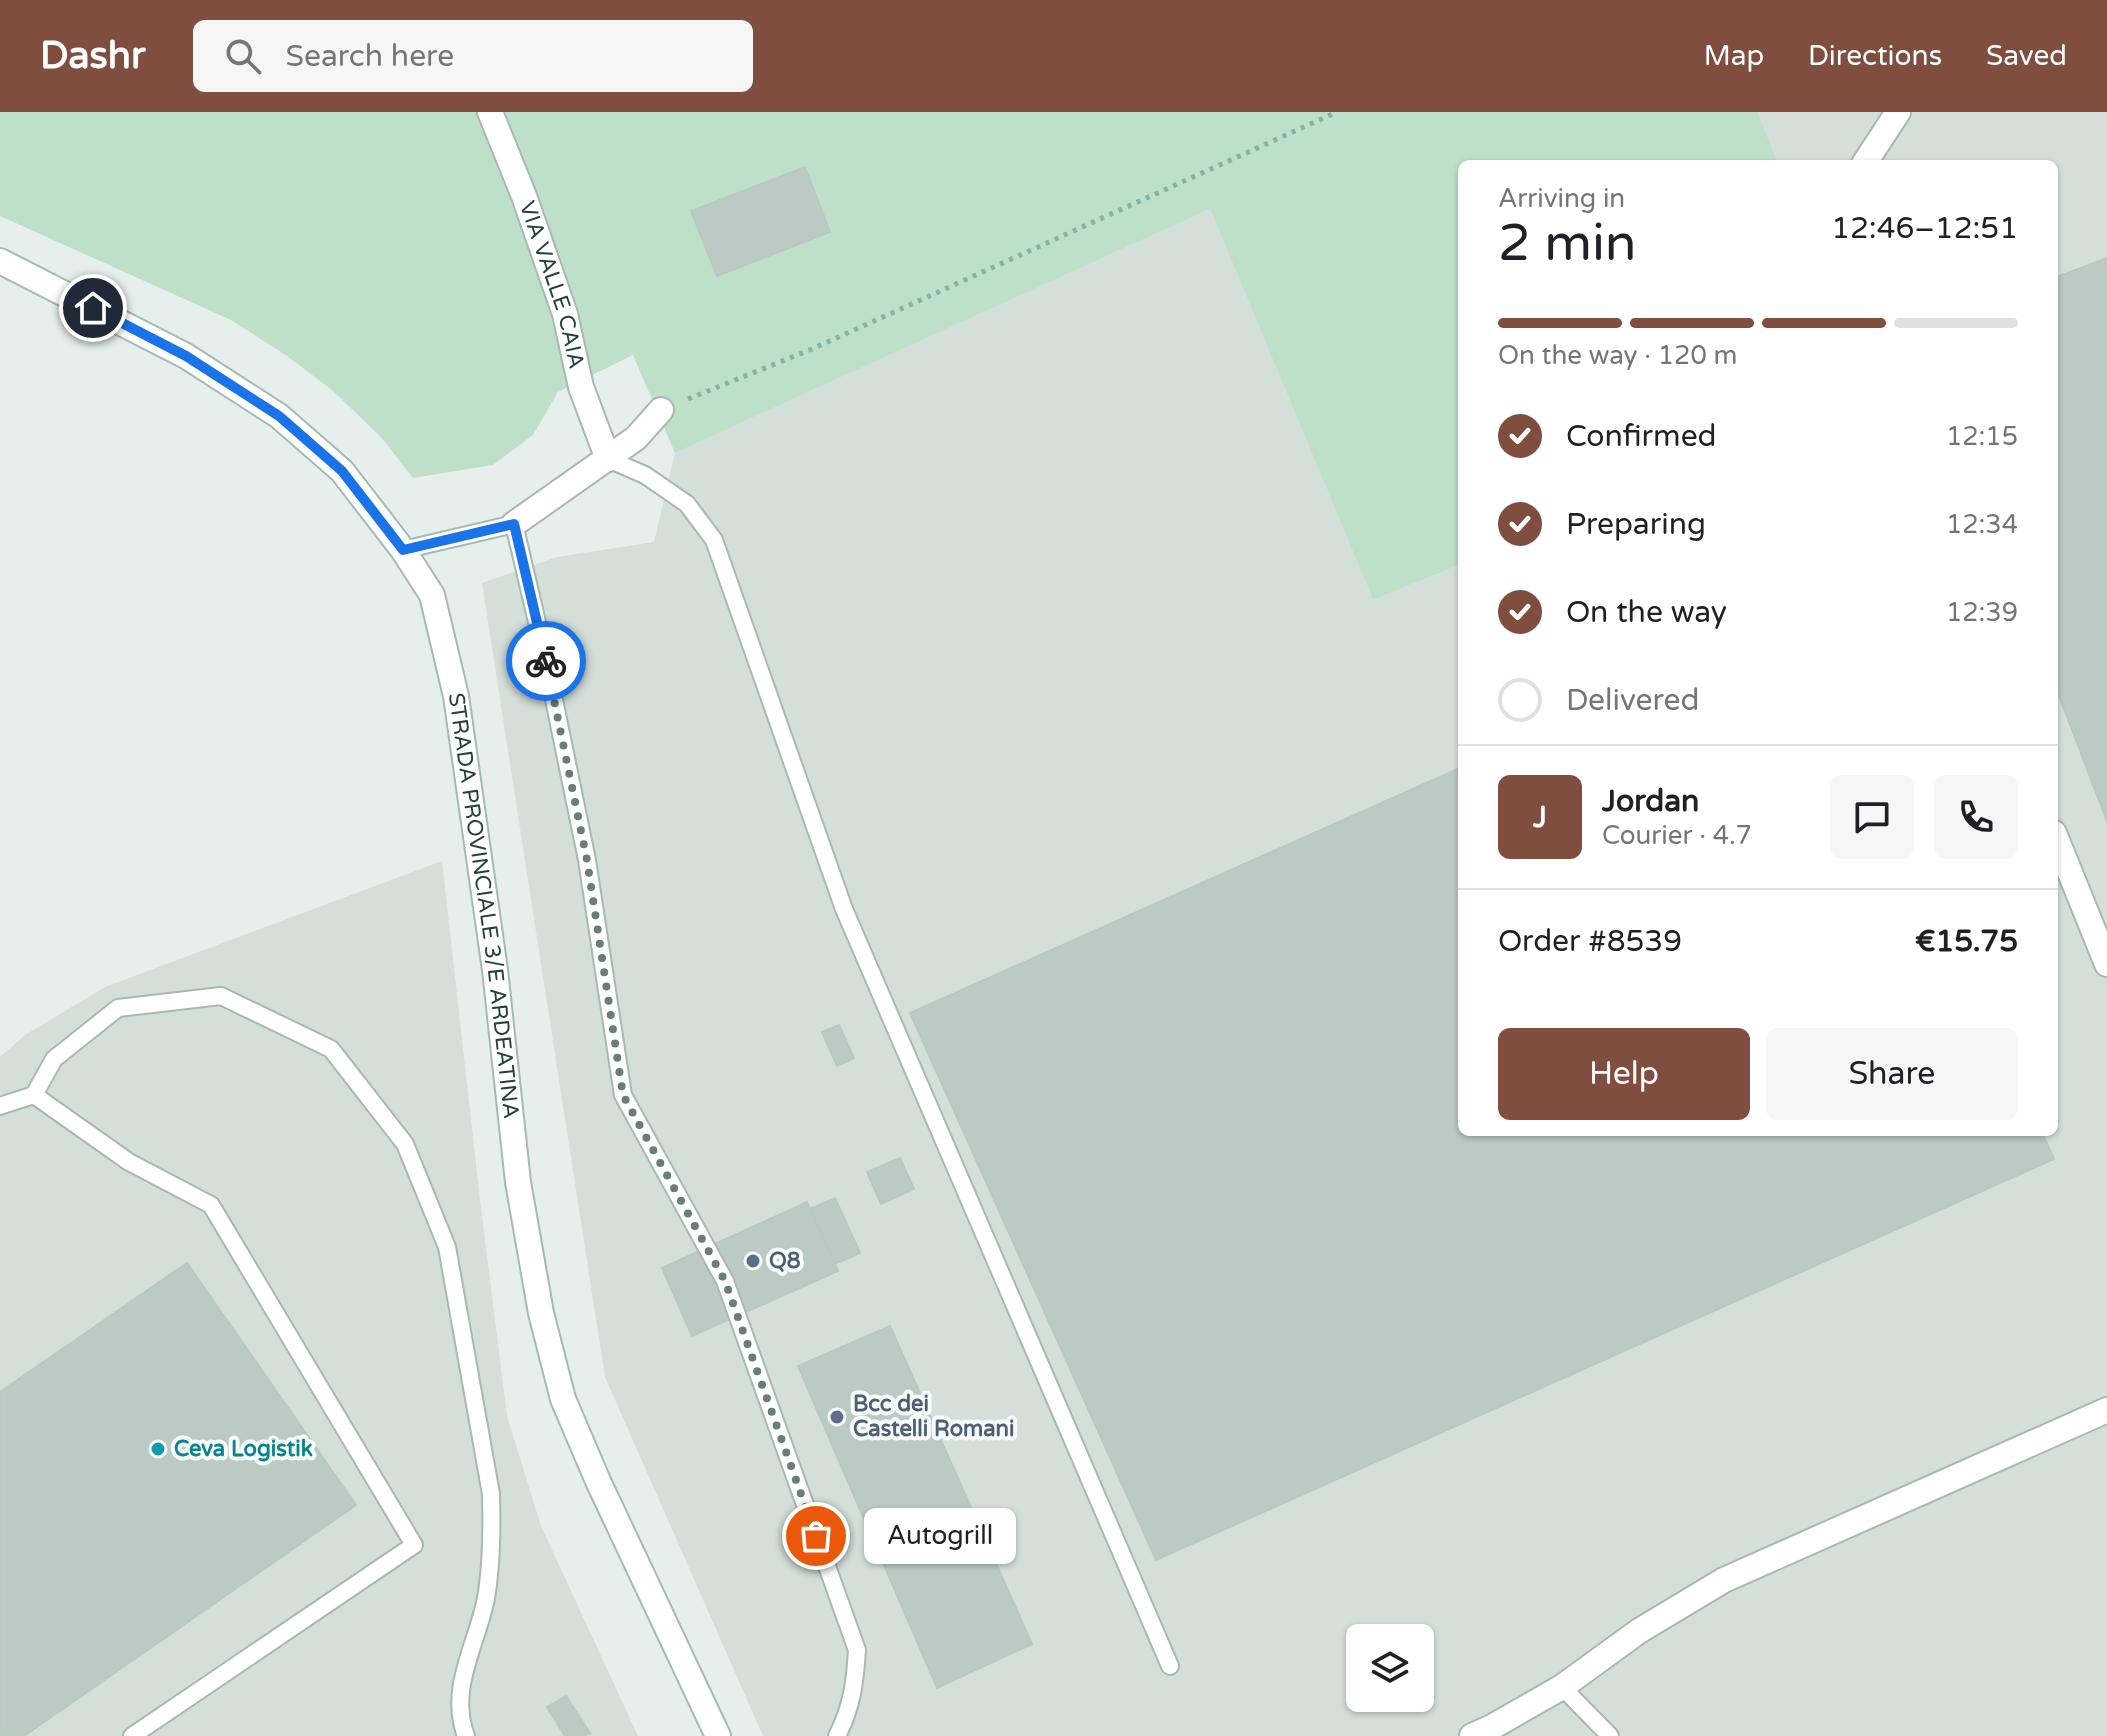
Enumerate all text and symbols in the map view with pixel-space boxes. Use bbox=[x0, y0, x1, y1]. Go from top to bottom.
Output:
search box bbox=[193, 20, 753, 92]
text: Dashr bbox=[40, 33, 145, 79]
icon: search bbox=[221, 34, 265, 78]
text: Search here bbox=[285, 38, 454, 75]
text: Map bbox=[1704, 39, 1764, 73]
text: Directions bbox=[1808, 39, 1942, 73]
text: Saved bbox=[1986, 39, 2067, 73]
text: Arriving in bbox=[1498, 183, 1625, 214]
street label: VIA VALLE CAIA bbox=[514, 198, 590, 371]
text: 12:46–12:51 bbox=[1831, 210, 2018, 247]
text: 2 min bbox=[1498, 212, 1637, 275]
pin bbox=[59, 274, 127, 342]
icon: home bbox=[71, 286, 115, 330]
text: On the way · 120 m bbox=[1498, 340, 1737, 371]
icon: check bbox=[1498, 414, 1542, 458]
text: Confirmed bbox=[1566, 418, 1717, 455]
text: 12:15 bbox=[1946, 421, 2018, 452]
icon: check bbox=[1498, 502, 1542, 546]
text: Preparing bbox=[1566, 506, 1706, 543]
text: 12:34 bbox=[1946, 509, 2018, 540]
icon: check bbox=[1498, 590, 1542, 634]
text: On the way bbox=[1566, 594, 1727, 631]
text: 12:39 bbox=[1946, 597, 2018, 628]
courier bbox=[506, 621, 586, 701]
icon: bike bbox=[524, 639, 568, 683]
text: Delivered bbox=[1566, 682, 1700, 719]
street label: STRADA PROVINCIALE 3/E ARDEATINA bbox=[443, 691, 524, 1120]
button: chat bbox=[1830, 775, 1914, 859]
button: phone bbox=[1934, 775, 2018, 859]
text: Jordan bbox=[1602, 783, 1699, 820]
text: J bbox=[1533, 799, 1547, 836]
text: Courier · 4.7 bbox=[1602, 820, 1752, 851]
text: Order #8539 bbox=[1498, 923, 1682, 960]
text: €15.75 bbox=[1915, 923, 2018, 960]
button: Help bbox=[1498, 1028, 1750, 1120]
button: Share bbox=[1766, 1028, 2018, 1120]
place label: Q8 bbox=[769, 1248, 801, 1274]
marker: Q8 bbox=[744, 1252, 762, 1270]
place label: Bcc dei Castelli Romani bbox=[853, 1391, 1014, 1442]
marker: Bcc dei Castelli Romani bbox=[828, 1408, 846, 1426]
place label: Ceva Logistik bbox=[174, 1436, 313, 1462]
marker: Ceva Logistik bbox=[149, 1440, 167, 1458]
pin bbox=[782, 1502, 850, 1570]
callout: Autogrill bbox=[864, 1508, 1016, 1564]
icon: bag bbox=[794, 1514, 838, 1558]
text: Autogrill bbox=[887, 1520, 993, 1551]
map controls bbox=[1346, 1624, 1434, 1712]
button: layers bbox=[1346, 1624, 1434, 1712]

